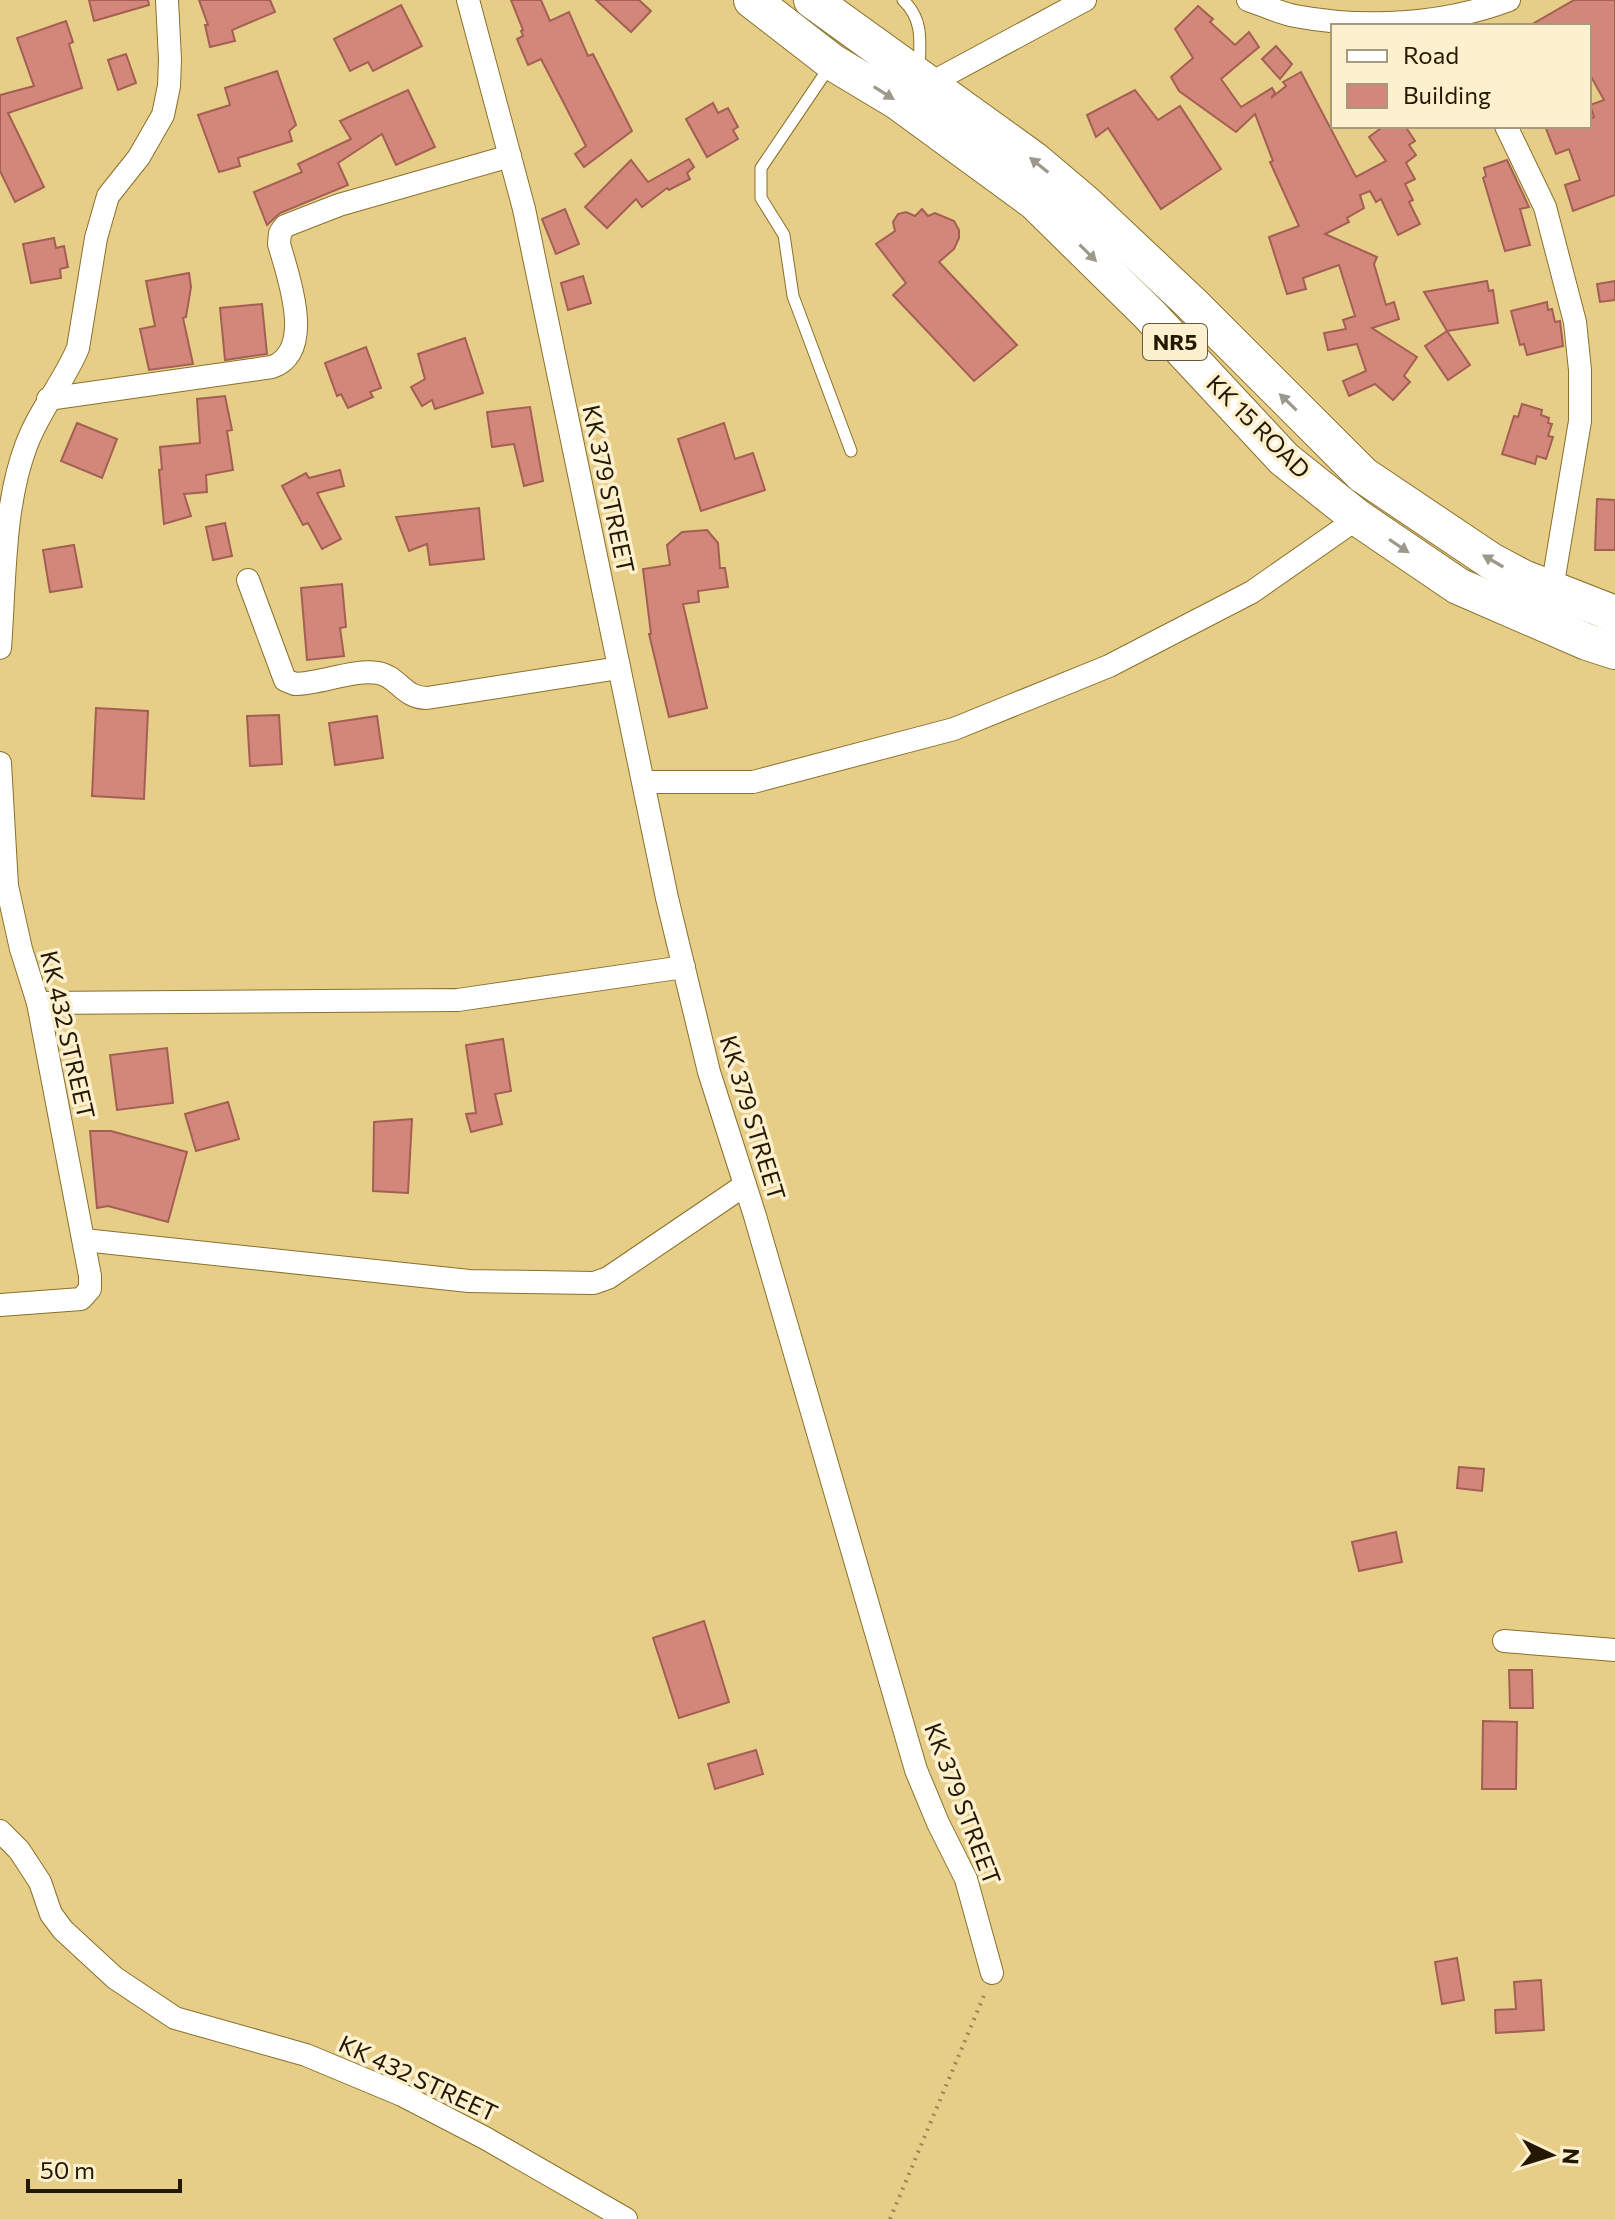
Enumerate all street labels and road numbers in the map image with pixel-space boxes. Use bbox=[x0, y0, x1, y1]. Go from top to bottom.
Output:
road number: NR5 bbox=[1143, 324, 1207, 360]
street label: KK 15 ROAD bbox=[1201, 368, 1317, 484]
street label: KK 379 STREET bbox=[577, 402, 641, 575]
street label: KK 432 STREET bbox=[35, 948, 102, 1122]
street label: KK 379 STREET bbox=[715, 1031, 792, 1204]
street label: KK 379 STREET bbox=[919, 1718, 1008, 1889]
street label: KK 432 STREET bbox=[335, 2028, 503, 2127]

